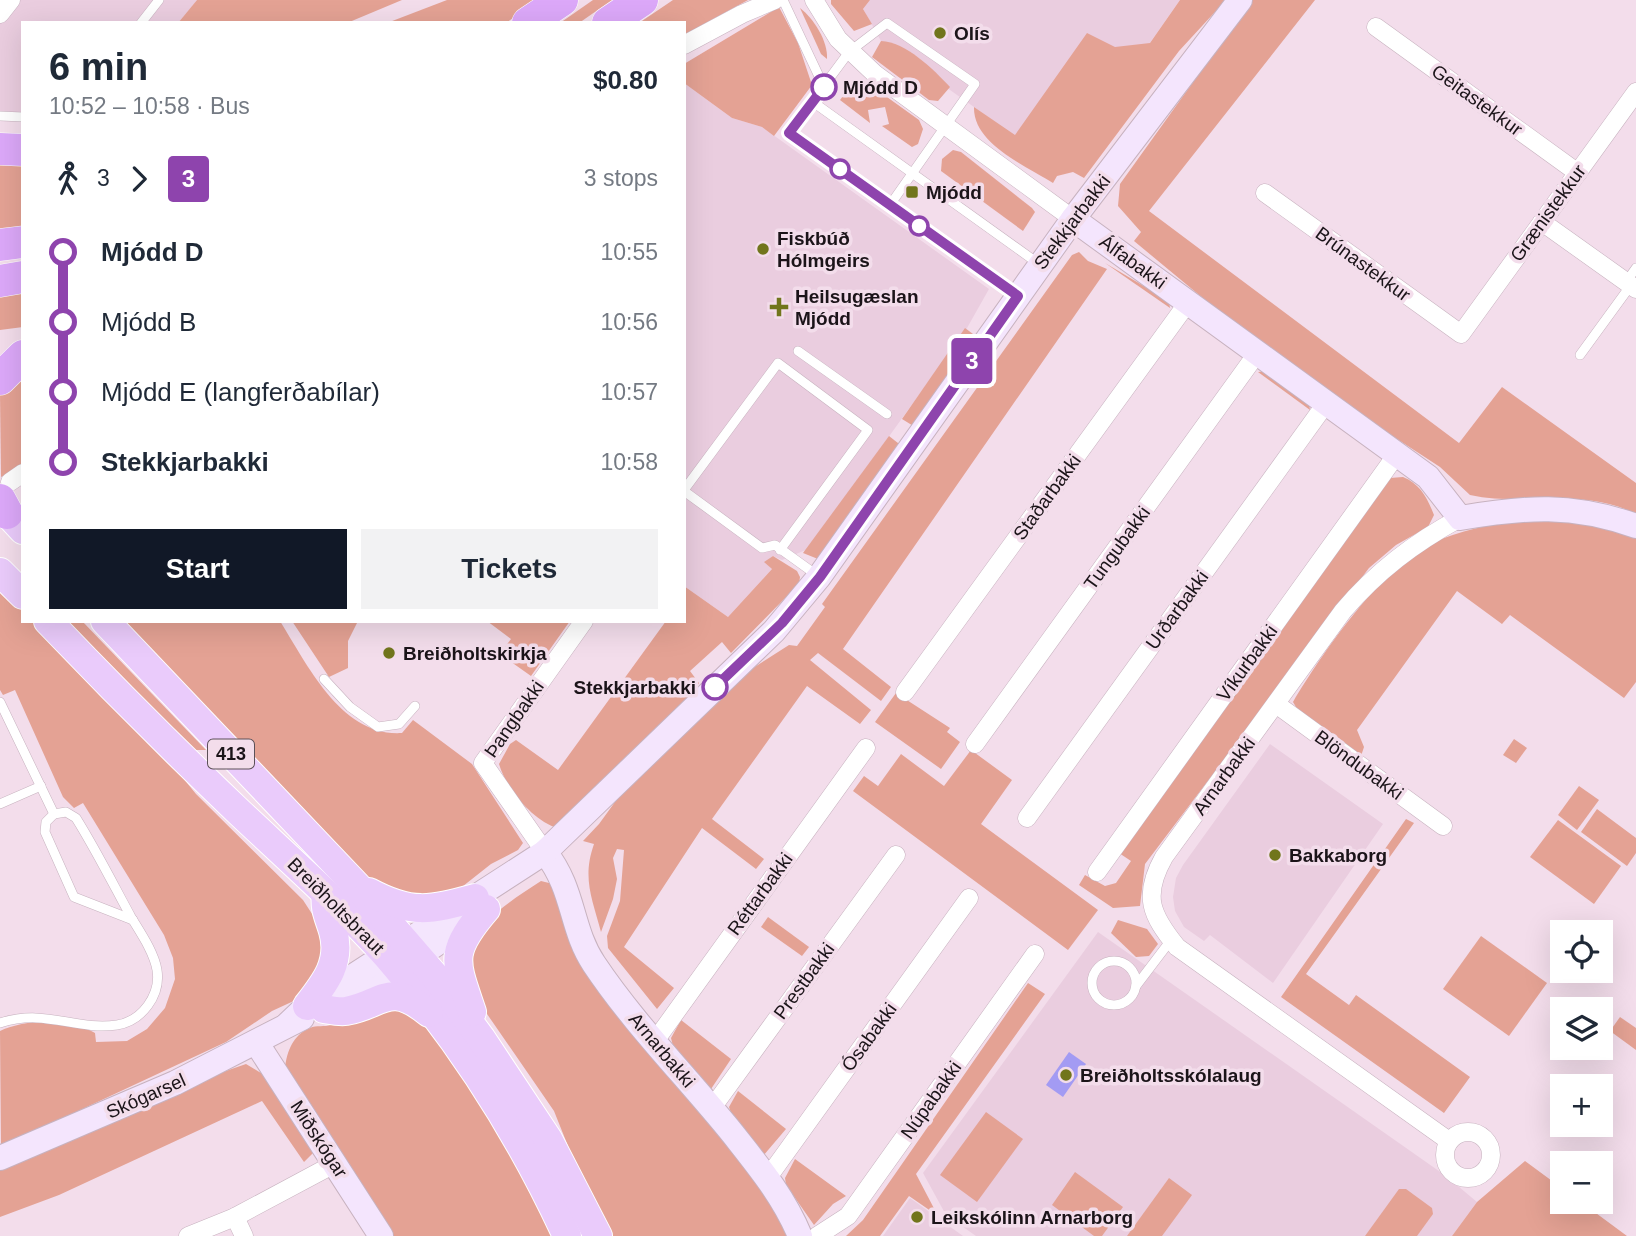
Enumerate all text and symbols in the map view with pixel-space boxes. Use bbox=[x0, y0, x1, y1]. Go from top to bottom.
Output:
place label: Olís bbox=[954, 23, 990, 44]
marker: Olís bbox=[932, 25, 948, 41]
text: 6 min bbox=[49, 46, 148, 88]
street label: Geitastekkur bbox=[1428, 60, 1527, 140]
text: $0.80 bbox=[593, 65, 658, 95]
marker: Mjódd D bbox=[811, 74, 837, 100]
place label: Mjódd D bbox=[843, 77, 918, 98]
text: 10:52 – 10:58 · Bus bbox=[49, 93, 250, 119]
unlabelled marker bbox=[830, 159, 850, 179]
icon: walk bbox=[49, 160, 87, 198]
icon: forward bbox=[120, 160, 158, 198]
street label: Grænistekkur bbox=[1506, 160, 1590, 265]
text: 3 bbox=[97, 165, 110, 191]
text: 3 bbox=[182, 165, 195, 192]
text: 3 stops bbox=[584, 165, 658, 191]
street label: Stekkjarbakki bbox=[1030, 171, 1114, 273]
place label: Mjódd bbox=[926, 182, 982, 203]
marker: Mjódd bbox=[904, 184, 920, 200]
unlabelled marker bbox=[909, 216, 929, 236]
street label: Brúnastekkur bbox=[1312, 223, 1415, 306]
place label: Fiskbúð Hólmgeirs bbox=[777, 228, 870, 271]
street label: Álfabakki bbox=[1096, 231, 1170, 293]
text: Mjódd D bbox=[101, 237, 204, 267]
text: 10:55 bbox=[600, 239, 658, 265]
marker: Fiskbúð Hólmgeirs bbox=[755, 241, 771, 257]
place label: Heilsugæslan Mjódd bbox=[795, 286, 919, 329]
marker: Heilsugæslan Mjódd bbox=[769, 297, 789, 317]
text: Mjódd B bbox=[101, 307, 196, 337]
text: 10:56 bbox=[600, 309, 658, 335]
line badge: 3 bbox=[949, 338, 995, 384]
text: 3 bbox=[965, 347, 979, 374]
text: Mjódd E (langferðabílar) bbox=[101, 377, 380, 407]
text: 10:57 bbox=[600, 379, 658, 405]
text: Stekkjarbakki bbox=[101, 447, 269, 477]
text: 10:58 bbox=[600, 449, 658, 475]
street label: Staðarbakki bbox=[1009, 450, 1085, 544]
street label: Tungubakki bbox=[1080, 502, 1154, 594]
button: Start bbox=[49, 529, 347, 609]
button: Tickets bbox=[361, 529, 658, 609]
street label: Urðarbakki bbox=[1142, 567, 1212, 653]
street label: Víkurbakki bbox=[1212, 621, 1282, 705]
place label: Breiðholtskirkja bbox=[403, 643, 547, 664]
marker: Breiðholtskirkja bbox=[381, 645, 397, 661]
marker: Stekkjarbakki bbox=[702, 674, 728, 700]
street label: Þangbakki bbox=[480, 677, 548, 761]
place label: Stekkjarbakki bbox=[573, 677, 696, 698]
street label: Blöndubakki bbox=[1311, 726, 1407, 804]
street label: Arnarbakki bbox=[1189, 733, 1259, 819]
road number: 413 bbox=[208, 740, 254, 768]
place label: Bakkaborg bbox=[1289, 845, 1387, 866]
marker: Bakkaborg bbox=[1267, 847, 1283, 863]
street label: Réttarbakki bbox=[723, 849, 797, 939]
street label: Breiðholtsbraut bbox=[283, 853, 389, 959]
map controls bbox=[1550, 920, 1613, 1214]
button: locate bbox=[1550, 920, 1613, 983]
street label: Prestbakki bbox=[769, 939, 839, 1023]
button: layers bbox=[1550, 997, 1613, 1060]
street label: Ósabakki bbox=[837, 999, 901, 1075]
street label: Arnarbakki bbox=[625, 1008, 699, 1092]
street label: Núpabakki bbox=[897, 1057, 965, 1143]
place label: Breiðholtsskólalaug bbox=[1080, 1065, 1262, 1086]
marker: Breiðholtsskólalaug bbox=[1058, 1067, 1074, 1083]
street label: Skógarsel bbox=[103, 1069, 189, 1123]
button: + bbox=[1550, 1074, 1613, 1137]
street label: Miðskógar bbox=[286, 1097, 352, 1182]
button: − bbox=[1550, 1151, 1613, 1214]
place label: Leikskólinn Arnarborg bbox=[931, 1207, 1133, 1228]
marker: Leikskólinn Arnarborg bbox=[909, 1209, 925, 1225]

